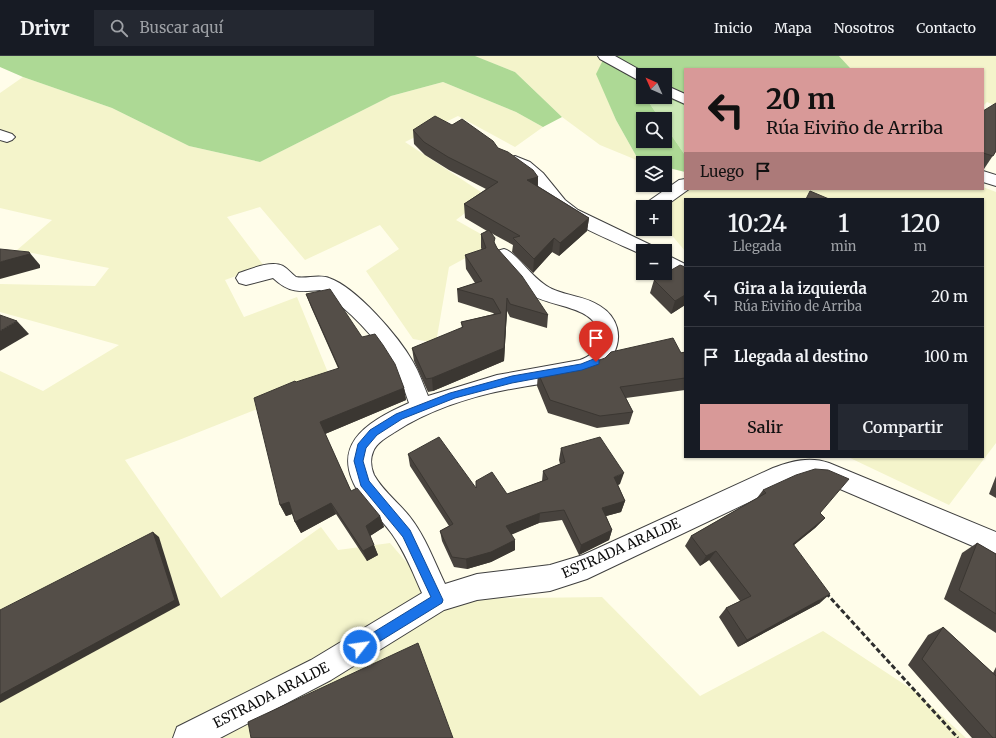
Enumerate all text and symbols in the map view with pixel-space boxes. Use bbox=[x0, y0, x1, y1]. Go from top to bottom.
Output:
search box bbox=[94, 10, 374, 46]
text: Drivr bbox=[20, 16, 70, 40]
icon: search bbox=[108, 17, 130, 39]
text: Buscar aquí bbox=[140, 18, 223, 37]
text: Inicio bbox=[714, 19, 752, 37]
text: Mapa bbox=[774, 19, 812, 37]
text: Nosotros bbox=[834, 19, 894, 37]
text: Contacto bbox=[916, 19, 976, 37]
north arrow bbox=[636, 68, 672, 104]
map controls bbox=[636, 68, 672, 280]
text: 20 m bbox=[766, 81, 835, 117]
icon: left bbox=[700, 84, 752, 136]
button: search bbox=[636, 112, 672, 148]
text: Rúa Eiviño de Arriba bbox=[766, 116, 943, 139]
button: layers bbox=[636, 156, 672, 192]
icon: arrive bbox=[752, 160, 774, 182]
text: Luego bbox=[700, 162, 744, 181]
button: + bbox=[636, 200, 672, 236]
text: 10:24 bbox=[728, 208, 787, 239]
text: 1 bbox=[838, 208, 849, 239]
text: 120 bbox=[900, 208, 940, 239]
text: Llegada bbox=[733, 238, 782, 255]
text: min bbox=[831, 238, 857, 255]
text: m bbox=[914, 238, 927, 255]
button: − bbox=[636, 244, 672, 280]
text: Gira a la izquierda bbox=[734, 279, 867, 298]
icon: left bbox=[700, 286, 722, 308]
text: 20 m bbox=[931, 287, 968, 306]
text: Rúa Eiviño de Arriba bbox=[734, 298, 862, 315]
pin bbox=[579, 321, 613, 362]
icon: arrive bbox=[585, 327, 607, 349]
icon: arrive bbox=[700, 346, 722, 368]
text: Llegada al destino bbox=[734, 347, 868, 366]
text: 100 m bbox=[924, 347, 968, 366]
button: Salir bbox=[700, 404, 830, 450]
button: Compartir bbox=[838, 404, 968, 450]
street label: ESTRADA ARALDE bbox=[559, 514, 683, 582]
position arrow bbox=[339, 626, 381, 668]
street label: ESTRADA ARALDE bbox=[210, 658, 332, 732]

